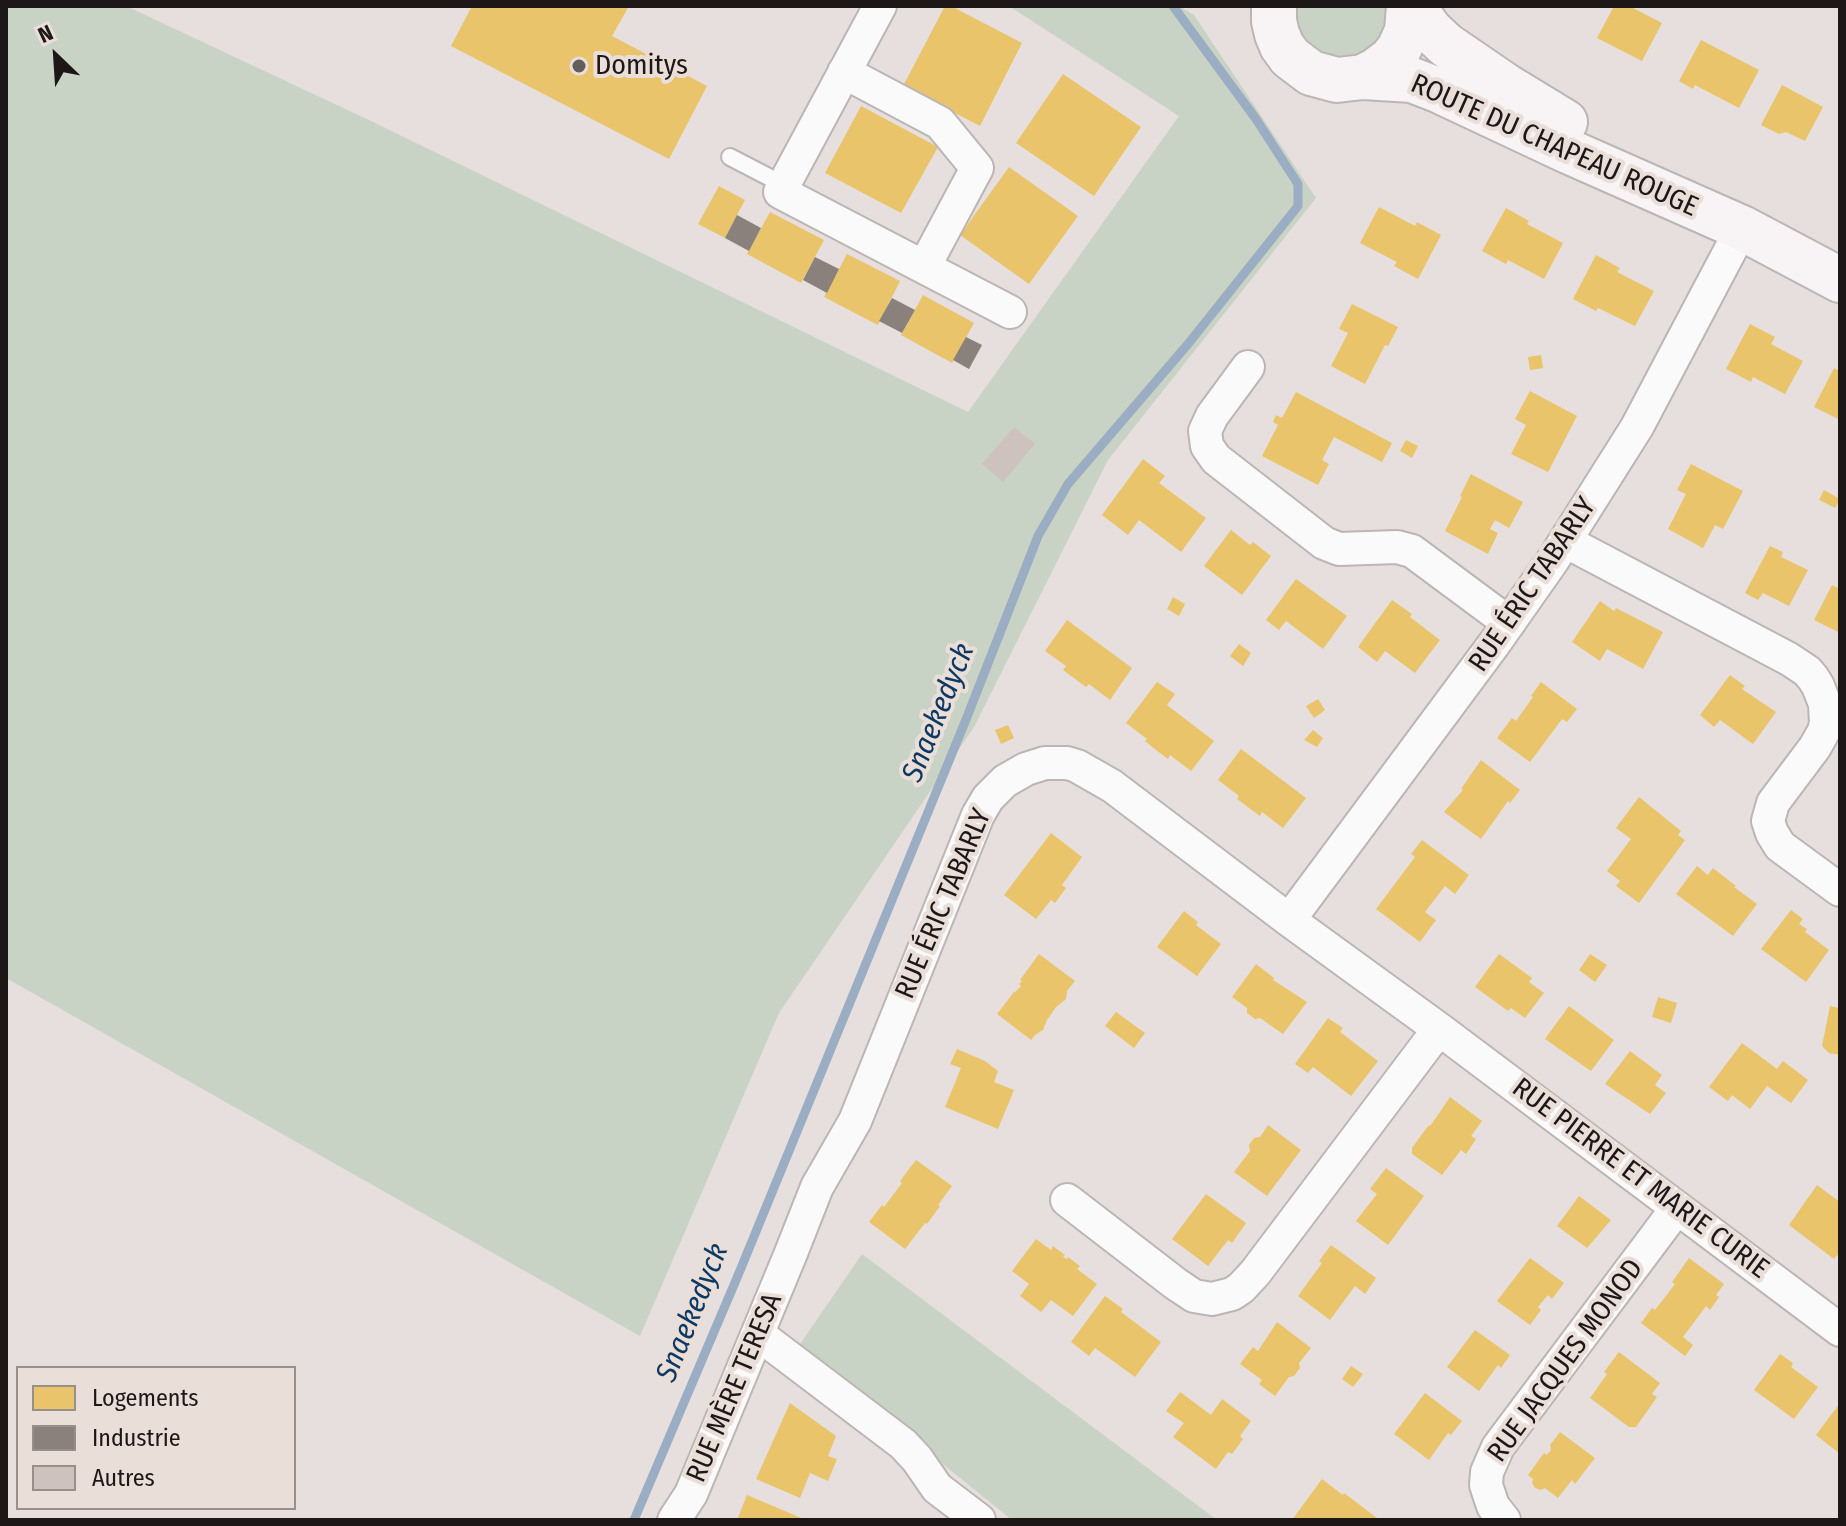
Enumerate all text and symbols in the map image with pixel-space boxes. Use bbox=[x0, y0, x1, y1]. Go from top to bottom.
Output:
north arrow bbox=[16, 16, 96, 96]
text: N bbox=[34, 19, 57, 49]
place label: Domitys bbox=[595, 49, 688, 83]
marker: Domitys bbox=[570, 57, 588, 75]
street label: ROUTE DU CHAPEAU ROUGE bbox=[1405, 68, 1703, 224]
street label: RUE ÉRIC TABARLY bbox=[1462, 491, 1604, 679]
water label: Snaekedyck bbox=[895, 639, 983, 787]
street label: RUE ÉRIC TABARLY bbox=[889, 804, 999, 1004]
street label: RUE PIERRE ET MARIE CURIE bbox=[1505, 1072, 1775, 1286]
water label: Snaekedyck bbox=[649, 1239, 737, 1387]
street label: RUE JACQUES MONOD bbox=[1481, 1253, 1651, 1469]
street label: RUE MÈRE TERESA bbox=[680, 1288, 790, 1488]
legend bbox=[16, 1366, 296, 1510]
text: Logements bbox=[92, 1384, 199, 1412]
text: Industrie bbox=[92, 1424, 181, 1452]
text: Autres bbox=[92, 1464, 155, 1492]

